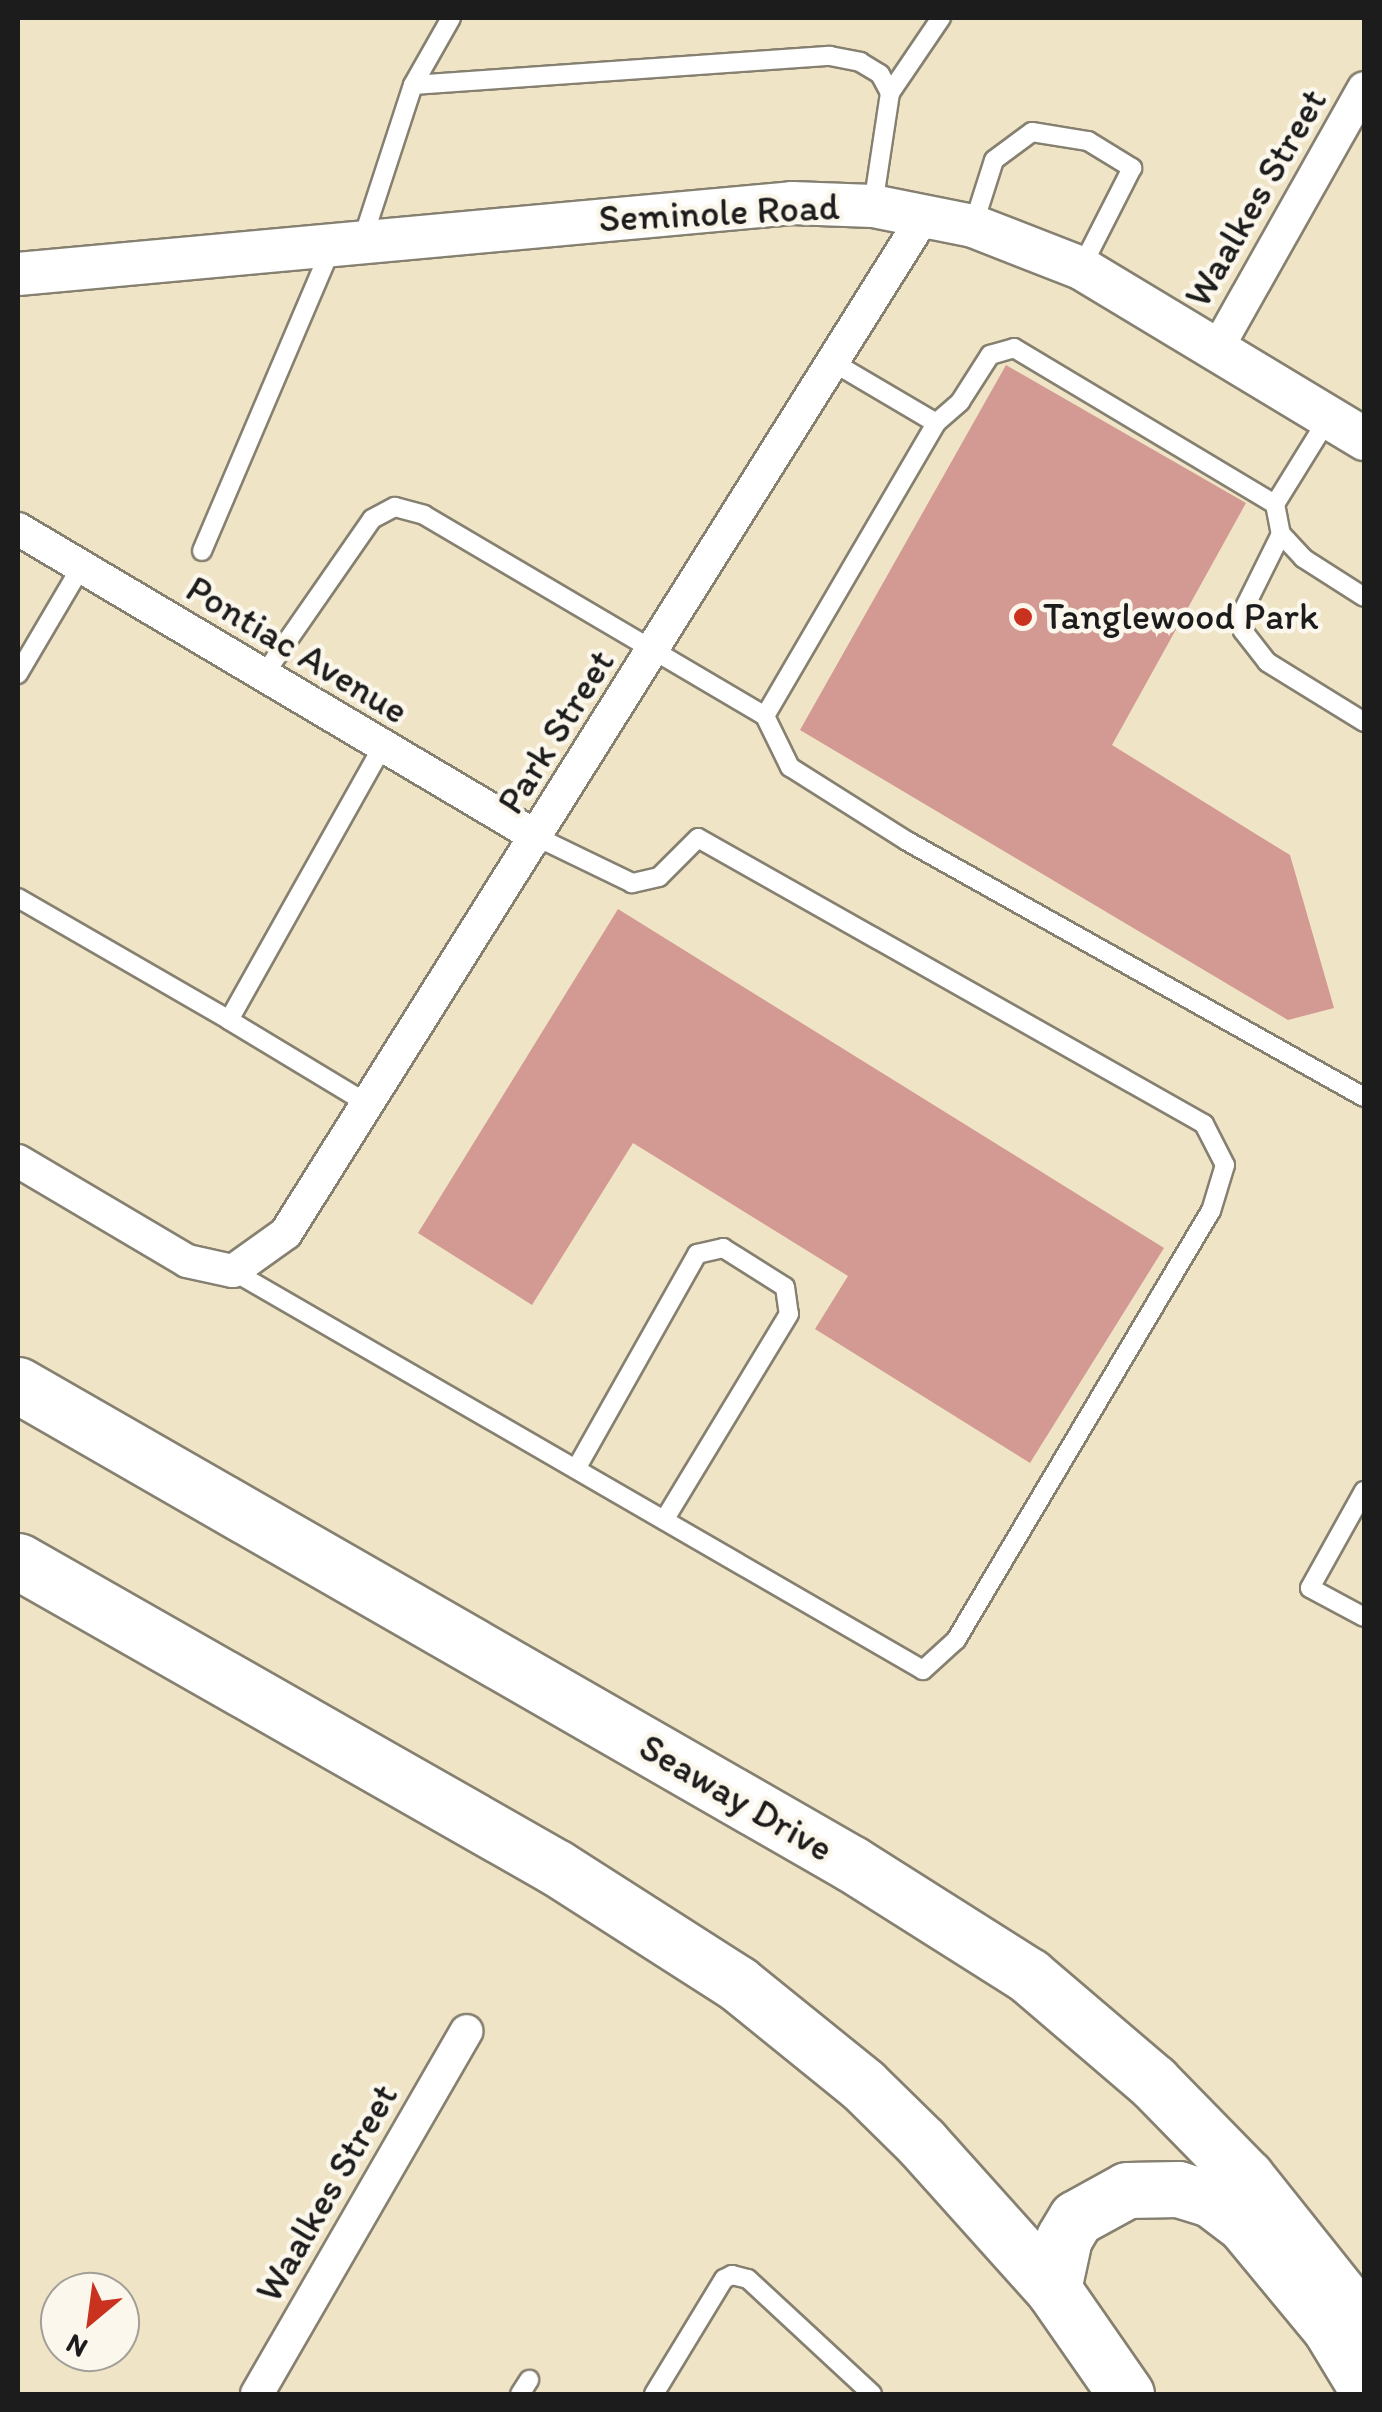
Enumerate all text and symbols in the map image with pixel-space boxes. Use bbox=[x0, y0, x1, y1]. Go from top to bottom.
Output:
street label: Waalkes Street bbox=[1175, 81, 1337, 315]
street label: Seminole Road bbox=[598, 184, 840, 242]
street label: Pontiac Avenue bbox=[178, 566, 416, 734]
place label: Tanglewood Park bbox=[1043, 594, 1318, 640]
marker: Tanglewood Park bbox=[1012, 606, 1034, 628]
street label: Park Street bbox=[488, 642, 624, 822]
street label: Seaway Drive bbox=[631, 1724, 841, 1872]
street label: Waalkes Street bbox=[246, 2076, 408, 2310]
north arrow bbox=[40, 2272, 140, 2372]
text: N bbox=[60, 2327, 93, 2366]

